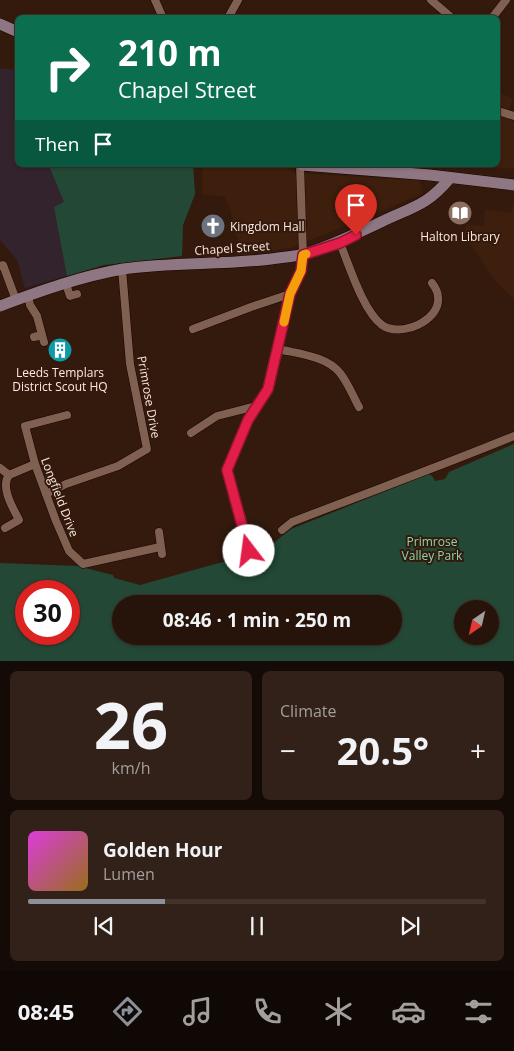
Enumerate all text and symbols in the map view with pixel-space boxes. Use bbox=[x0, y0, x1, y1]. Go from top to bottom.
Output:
text: 210 m bbox=[118, 29, 222, 76]
icon: right bbox=[35, 35, 100, 100]
text: Chapel Street bbox=[118, 74, 256, 104]
icon: arrive bbox=[89, 130, 117, 158]
text: Then bbox=[35, 131, 79, 157]
pin bbox=[335, 184, 377, 235]
icon: arrive bbox=[342, 191, 370, 219]
library icon: Halton Library bbox=[447, 200, 473, 226]
church icon: Kingdom Hall bbox=[200, 213, 226, 239]
place label: Kingdom Hall bbox=[230, 218, 305, 235]
place label: Halton Library bbox=[420, 228, 501, 245]
street label: Chapel Street bbox=[194, 237, 270, 259]
building icon: Leeds Templars District Scout HQ bbox=[47, 337, 73, 363]
street label: Primrose Drive bbox=[133, 354, 165, 440]
place label: Leeds Templars District Scout HQ bbox=[12, 364, 108, 395]
street label: Longfield Drive bbox=[37, 455, 83, 540]
position arrow bbox=[222, 524, 274, 576]
park label: Primrose Valley Park bbox=[402, 533, 463, 564]
speed limit sign: 30 bbox=[15, 580, 80, 645]
north arrow bbox=[454, 600, 499, 645]
map controls bbox=[454, 600, 499, 645]
text: 08:46 · 1 min · 250 m bbox=[163, 607, 351, 633]
text: 26 bbox=[94, 680, 168, 768]
text: Climate bbox=[280, 700, 337, 722]
text: 20.5° bbox=[337, 724, 429, 776]
text: − bbox=[280, 731, 296, 769]
text: + bbox=[470, 731, 486, 769]
text: km/h bbox=[112, 757, 150, 779]
text: Golden Hour bbox=[103, 837, 222, 863]
text: Lumen bbox=[103, 863, 155, 885]
icon: previous bbox=[90, 912, 118, 940]
icon: pause bbox=[243, 912, 271, 940]
icon: next bbox=[396, 912, 424, 940]
icon: directions bbox=[110, 994, 145, 1029]
icon: music bbox=[180, 994, 215, 1029]
icon: phone bbox=[250, 994, 285, 1029]
icon: climate bbox=[321, 994, 356, 1029]
icon: car bbox=[391, 994, 426, 1029]
icon: filters bbox=[461, 994, 496, 1029]
text: 08:45 bbox=[18, 996, 74, 1026]

